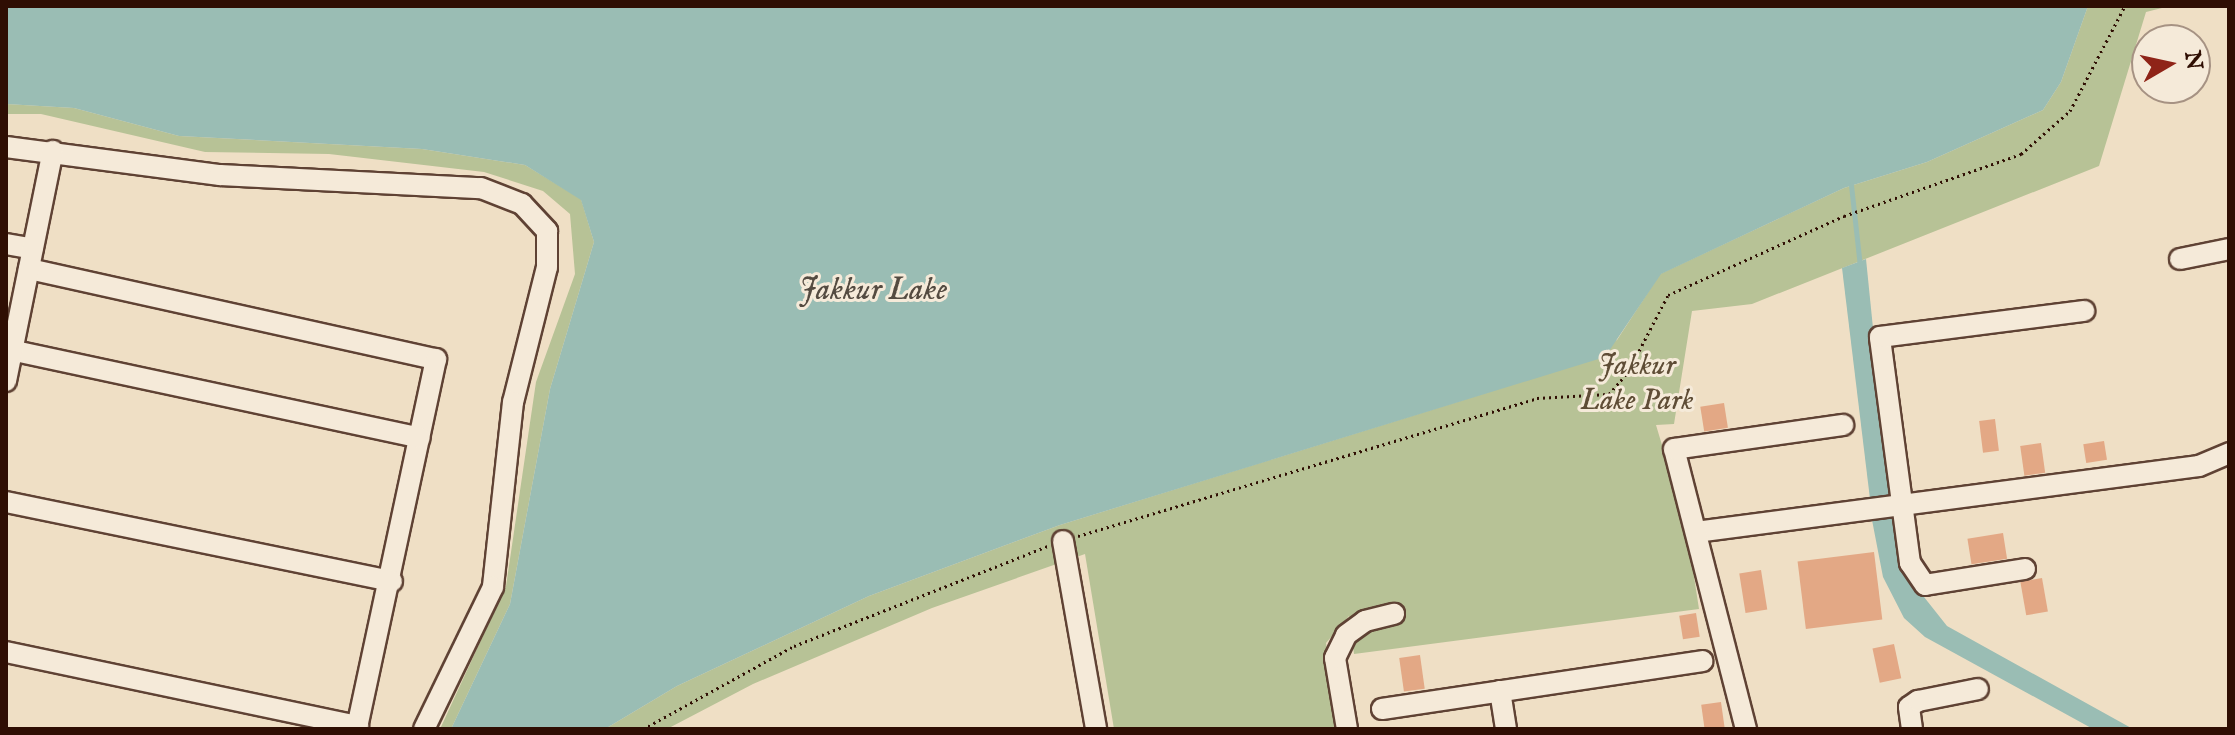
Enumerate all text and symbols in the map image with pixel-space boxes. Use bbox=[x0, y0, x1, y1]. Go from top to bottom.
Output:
north arrow bbox=[2131, 24, 2211, 104]
text: N bbox=[2177, 49, 2208, 72]
water label: Jakkur Lake bbox=[799, 272, 947, 310]
park label: Jakkur Lake Park bbox=[1580, 348, 1694, 418]

